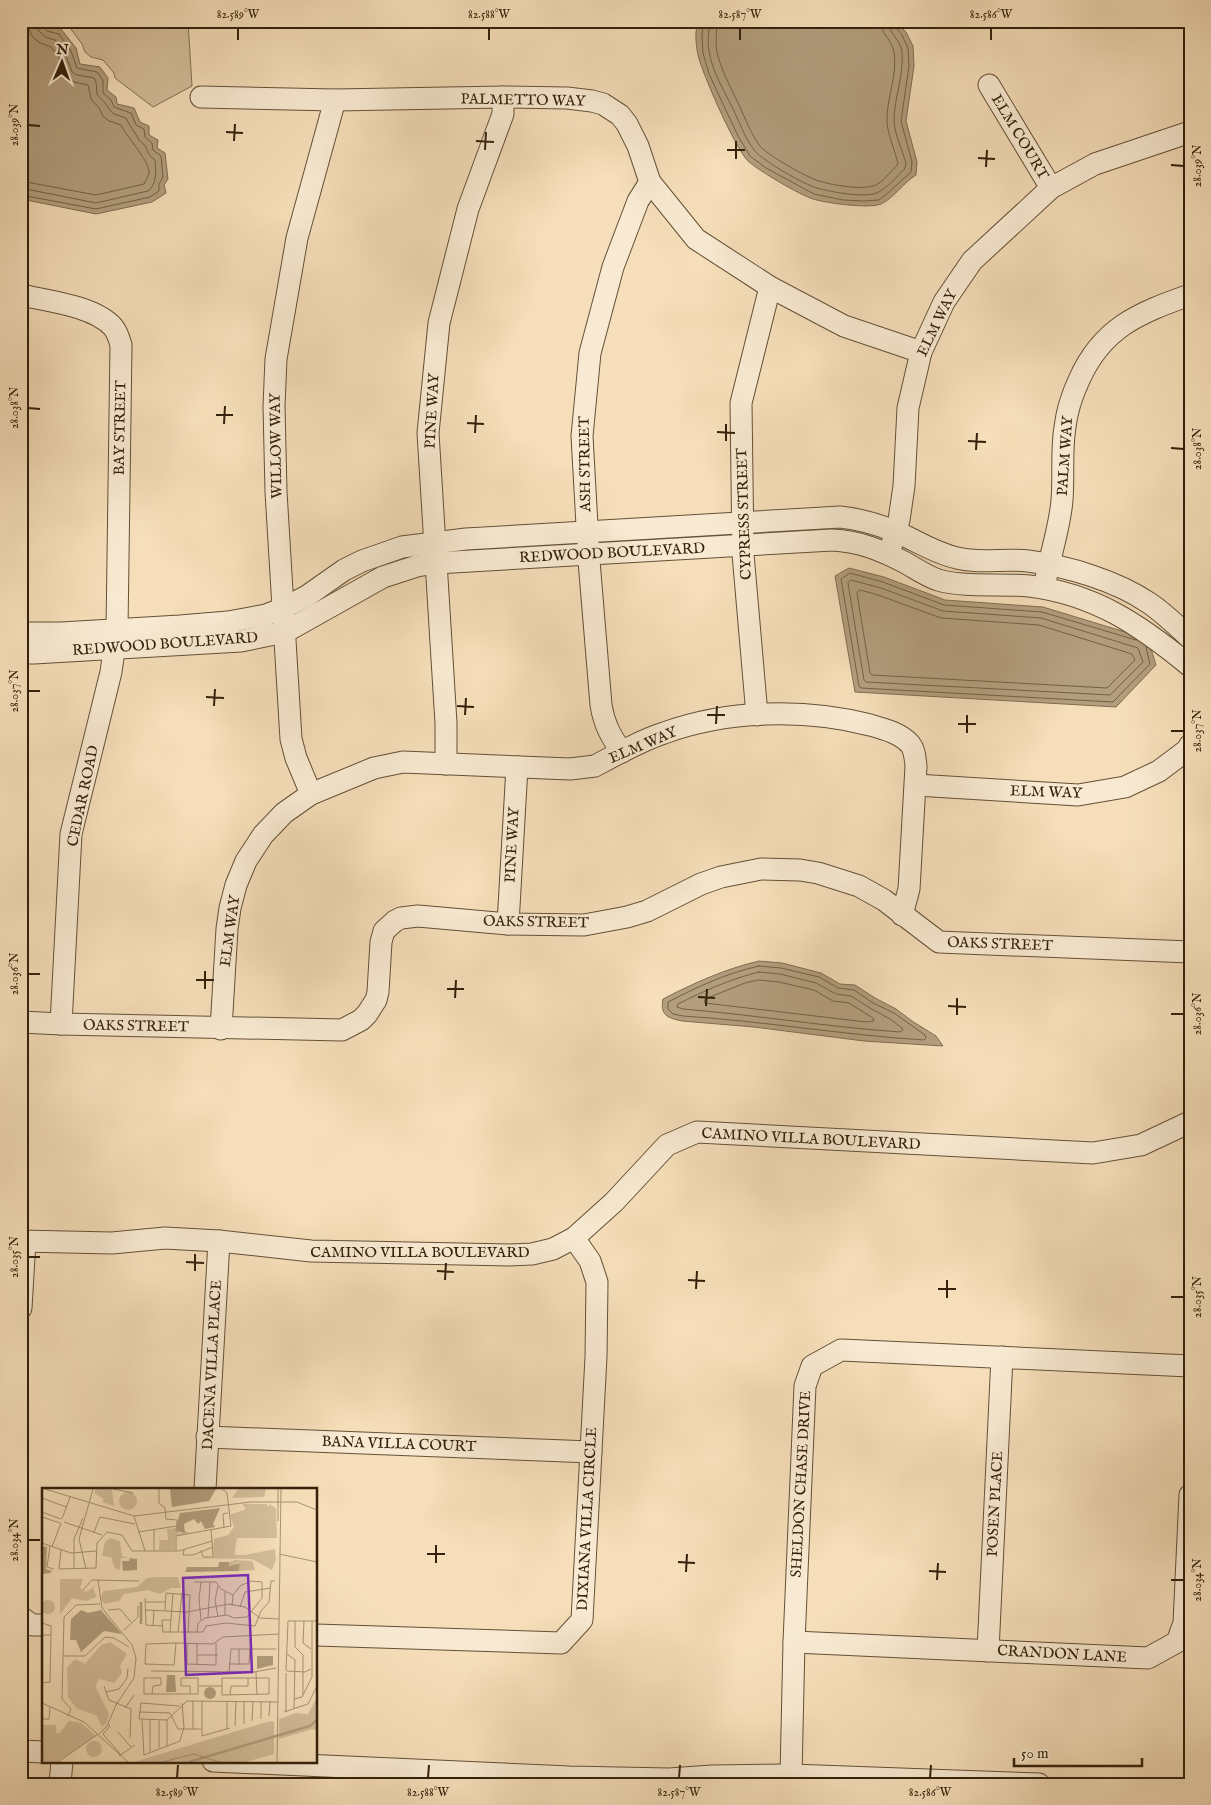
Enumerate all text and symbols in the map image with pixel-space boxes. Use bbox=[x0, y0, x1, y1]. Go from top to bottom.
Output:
text: 82.589°W bbox=[217, 7, 260, 22]
text: 82.588°W bbox=[468, 7, 511, 22]
text: 82.587°W bbox=[719, 7, 762, 22]
text: 82.586°W bbox=[970, 7, 1013, 22]
north arrow bbox=[38, 38, 88, 88]
text: N bbox=[55, 41, 69, 59]
street label: PALMETTO WAY bbox=[460, 89, 587, 111]
street label: ELM COURT bbox=[987, 91, 1053, 183]
text: 28.039°N bbox=[7, 103, 22, 146]
text: 28.039°N bbox=[1190, 144, 1205, 187]
street label: ELM WAY bbox=[913, 286, 962, 360]
street label: PINE WAY bbox=[421, 372, 444, 449]
street label: BAY STREET bbox=[110, 380, 130, 476]
text: 28.038°N bbox=[7, 386, 22, 429]
street label: WILLOW WAY bbox=[266, 392, 286, 499]
street label: PALM WAY bbox=[1053, 415, 1077, 497]
street label: ASH STREET bbox=[575, 416, 595, 513]
text: 28.038°N bbox=[1190, 427, 1205, 470]
street label: CYPRESS STREET bbox=[732, 448, 756, 580]
street label: REDWOOD BOULEVARD bbox=[519, 539, 705, 567]
street label: REDWOOD BOULEVARD bbox=[71, 628, 259, 660]
text: 28.037°N bbox=[7, 669, 22, 713]
text: 28.037°N bbox=[1190, 709, 1205, 753]
street label: ELM WAY bbox=[606, 722, 681, 768]
street label: CEDAR ROAD bbox=[63, 744, 103, 848]
street label: ELM WAY bbox=[1010, 781, 1083, 803]
street label: PINE WAY bbox=[501, 806, 524, 883]
street label: ELM WAY bbox=[216, 893, 245, 968]
street label: OAKS STREET bbox=[483, 912, 589, 932]
street label: OAKS STREET bbox=[947, 933, 1053, 955]
text: 28.036°N bbox=[7, 952, 22, 995]
text: 28.036°N bbox=[1190, 992, 1205, 1035]
street label: OAKS STREET bbox=[83, 1016, 189, 1036]
street label: CAMINO VILLA BOULEVARD bbox=[701, 1124, 921, 1154]
text: 28.035°N bbox=[7, 1235, 22, 1278]
street label: CAMINO VILLA BOULEVARD bbox=[310, 1243, 530, 1262]
text: 28.035°N bbox=[1190, 1275, 1205, 1318]
street label: DACENA VILLA PLACE bbox=[198, 1279, 226, 1451]
street label: SHELDON CHASE DRIVE bbox=[787, 1390, 815, 1578]
street label: DIXIANA VILLA CIRCLE bbox=[573, 1427, 601, 1611]
street label: BANA VILLA COURT bbox=[321, 1432, 477, 1456]
street label: POSEN PLACE bbox=[983, 1451, 1007, 1557]
inset map bbox=[42, 1488, 318, 1762]
text: 28.034°N bbox=[7, 1518, 22, 1562]
text: 28.034°N bbox=[1190, 1558, 1205, 1602]
street label: CRANDON LANE bbox=[997, 1641, 1127, 1667]
scale bar bbox=[1014, 1735, 1141, 1767]
text: 50 m bbox=[1021, 1744, 1049, 1763]
text: 82.589°W bbox=[156, 1785, 199, 1800]
text: 82.588°W bbox=[407, 1785, 450, 1800]
text: 82.587°W bbox=[658, 1785, 701, 1800]
text: 82.586°W bbox=[909, 1785, 952, 1800]

